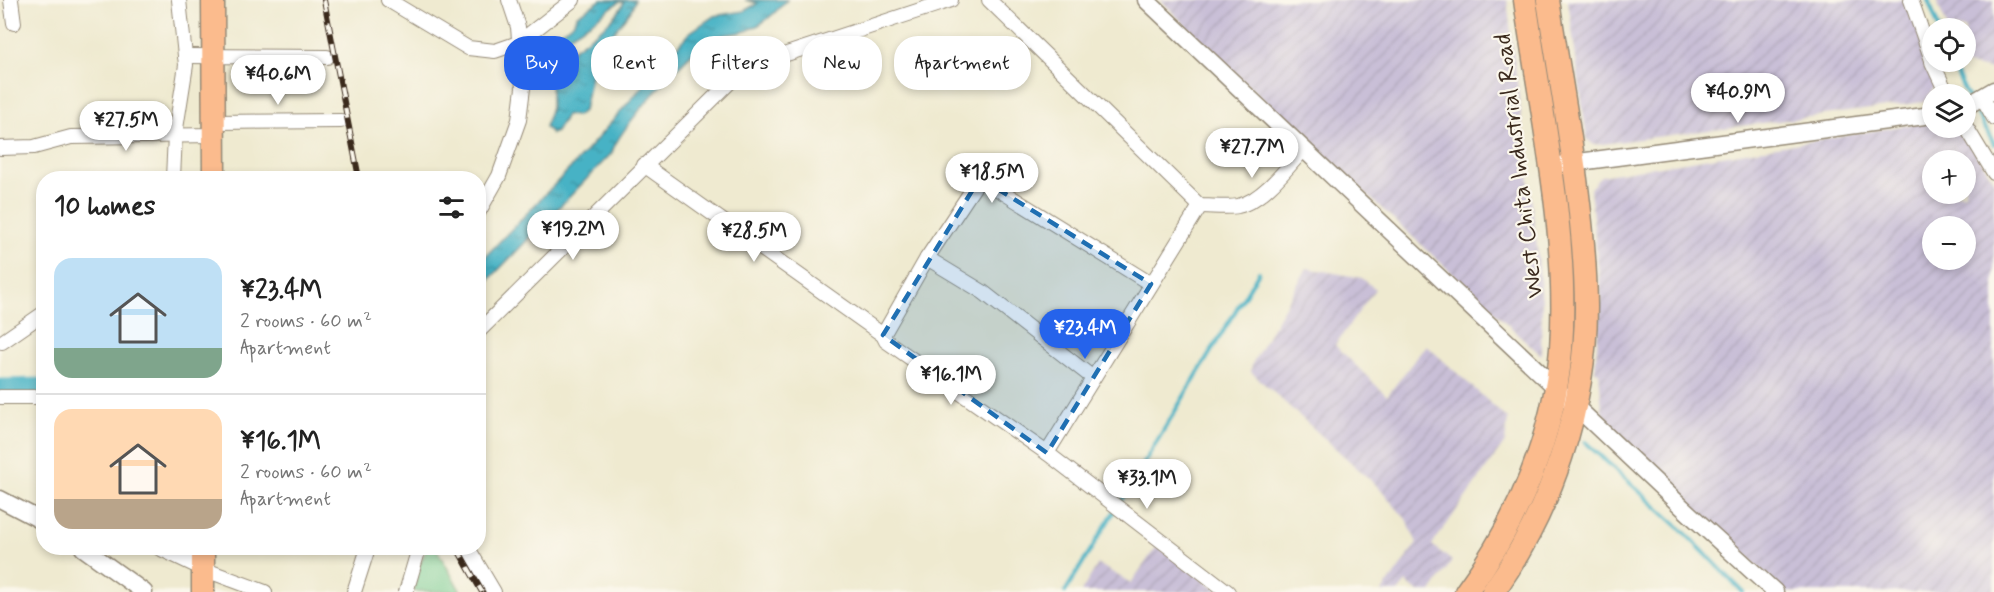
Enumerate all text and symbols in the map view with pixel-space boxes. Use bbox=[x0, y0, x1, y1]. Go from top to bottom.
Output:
map controls bbox=[1922, 18, 1976, 270]
button: locate bbox=[1922, 18, 1976, 72]
street label: West Chita Industrial Road bbox=[1488, 32, 1551, 300]
chip: Buy bbox=[504, 36, 579, 90]
chip: Rent bbox=[591, 36, 678, 90]
chip: Filters bbox=[690, 36, 790, 90]
chip: New bbox=[802, 36, 882, 90]
chip: Apartment bbox=[894, 36, 1031, 90]
pin: ¥40.6M bbox=[229, 55, 327, 106]
text: ¥40.6M bbox=[245, 61, 311, 88]
pin: ¥40.9M bbox=[1689, 73, 1787, 124]
text: ¥40.9M bbox=[1705, 79, 1771, 106]
button: layers bbox=[1922, 84, 1976, 138]
pin: ¥27.5M bbox=[77, 101, 175, 152]
text: ¥27.5M bbox=[93, 107, 159, 134]
pin: ¥27.7M bbox=[1203, 128, 1301, 179]
text: ¥27.7M bbox=[1219, 134, 1285, 161]
button: + bbox=[1922, 150, 1976, 204]
pin: ¥18.5M bbox=[943, 153, 1041, 204]
text: ¥18.5M bbox=[959, 159, 1025, 186]
text: 10 homes bbox=[54, 190, 155, 224]
icon: filters bbox=[435, 191, 468, 224]
pin: ¥19.2M bbox=[524, 210, 622, 261]
pin: ¥28.5M bbox=[705, 212, 803, 263]
text: ¥19.2M bbox=[541, 216, 605, 243]
button: − bbox=[1922, 216, 1976, 270]
text: ¥28.5M bbox=[721, 218, 787, 245]
text: ¥23.4M bbox=[240, 274, 322, 308]
icon: home bbox=[102, 282, 174, 354]
text: 2 rooms · 60 m² bbox=[240, 308, 372, 335]
pin: ¥23.4M bbox=[1036, 309, 1134, 360]
text: ¥23.4M bbox=[1053, 315, 1117, 342]
text: Apartment bbox=[240, 335, 331, 362]
pin: ¥16.1M bbox=[902, 355, 1000, 406]
text: ¥16.1M bbox=[920, 361, 982, 388]
text: ¥16.1M bbox=[240, 425, 321, 459]
icon: home bbox=[102, 433, 174, 505]
text: 2 rooms · 60 m² bbox=[240, 459, 372, 486]
pin: ¥33.1M bbox=[1098, 459, 1196, 510]
text: ¥33.1M bbox=[1117, 465, 1177, 492]
text: Apartment bbox=[240, 486, 331, 513]

